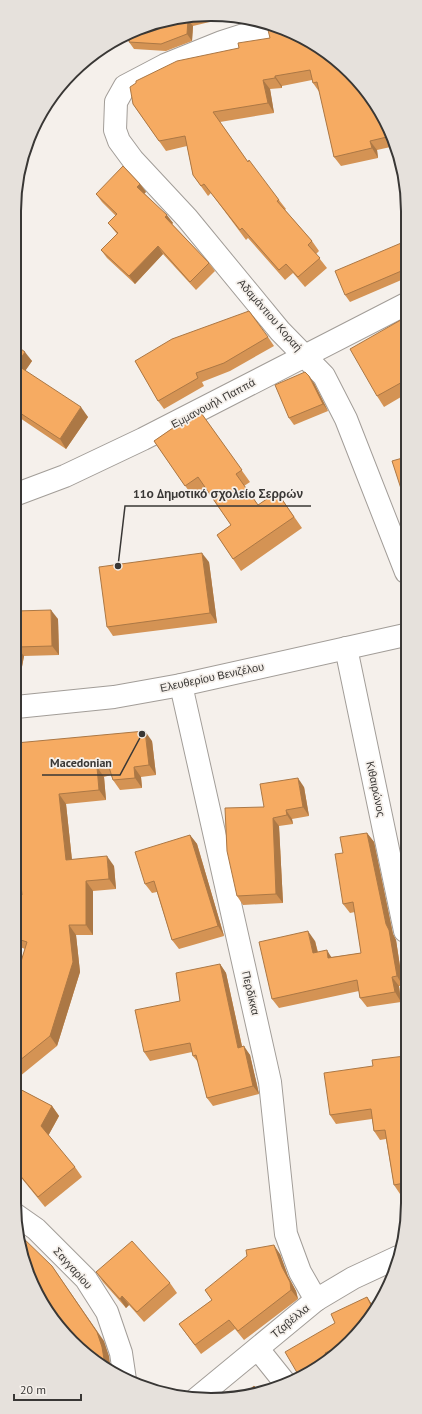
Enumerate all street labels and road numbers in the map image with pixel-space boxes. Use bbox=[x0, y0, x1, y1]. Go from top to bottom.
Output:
street label: Αδαμάντιου Κοραή bbox=[235, 276, 305, 354]
street label: Εμμανουήλ Παππά bbox=[169, 375, 258, 431]
street label: Ελευθερίου Βενιζέλου bbox=[159, 659, 265, 695]
street label: Κιθαιρώνος bbox=[363, 760, 389, 818]
street label: Περδίκκα bbox=[239, 970, 263, 1017]
street label: Σαγγαρίου bbox=[51, 1244, 95, 1292]
street label: Τζαβέλλα bbox=[268, 1301, 312, 1341]

